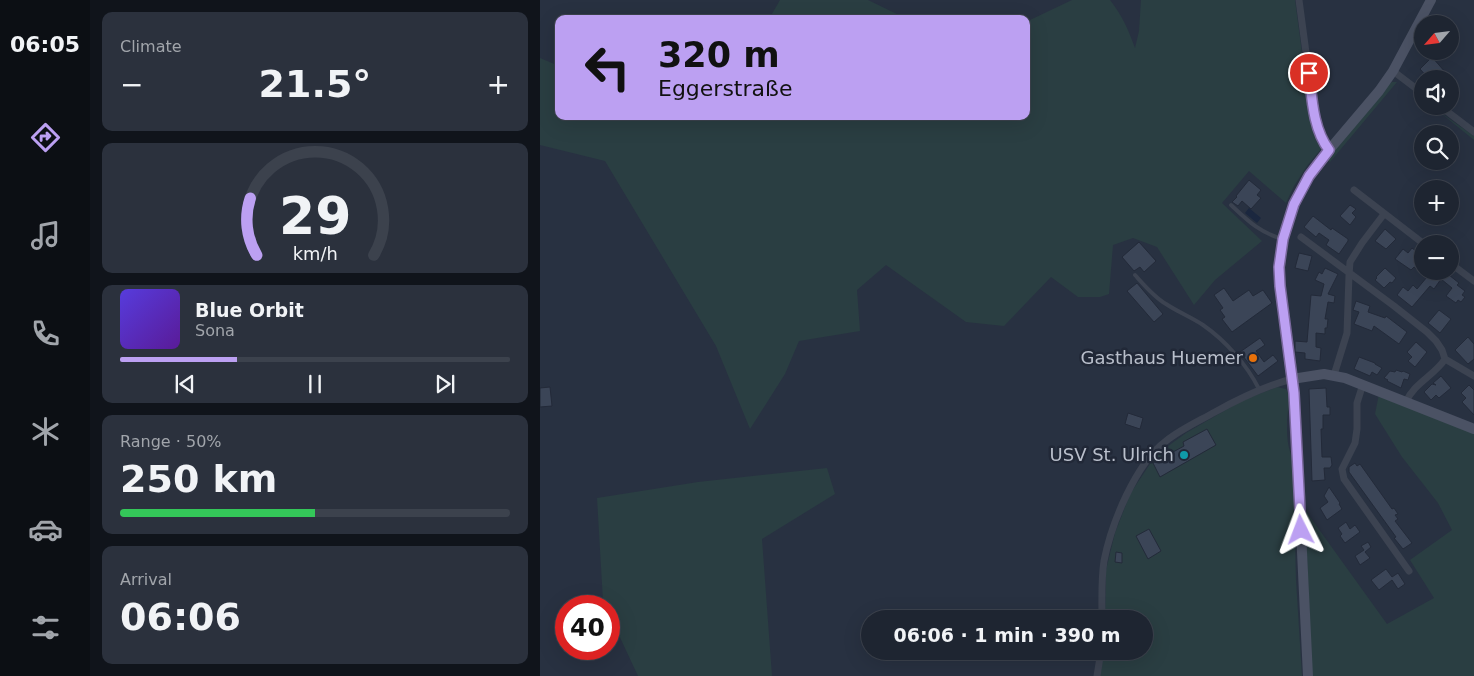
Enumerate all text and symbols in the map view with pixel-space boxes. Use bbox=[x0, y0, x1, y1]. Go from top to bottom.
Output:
north arrow bbox=[1414, 15, 1459, 60]
map controls bbox=[1414, 15, 1459, 280]
text: 06:05 bbox=[10, 32, 80, 57]
icon: left bbox=[575, 35, 640, 100]
text: 320 m bbox=[658, 35, 780, 75]
text: Climate bbox=[120, 37, 182, 56]
pin bbox=[1288, 52, 1330, 94]
icon: arrive bbox=[1295, 59, 1323, 87]
text: 21.5° bbox=[259, 62, 371, 106]
text: − bbox=[120, 68, 143, 101]
text: + bbox=[487, 68, 510, 101]
button: sound bbox=[1414, 70, 1459, 115]
text: Eggerstraße bbox=[658, 76, 792, 101]
icon: directions bbox=[28, 120, 63, 155]
button: search bbox=[1414, 125, 1459, 170]
button: + bbox=[1414, 180, 1459, 225]
text: 29 bbox=[279, 186, 351, 246]
icon: music bbox=[28, 218, 63, 253]
button: − bbox=[1414, 235, 1459, 280]
text: km/h bbox=[292, 243, 338, 264]
text: Blue Orbit bbox=[195, 299, 304, 321]
icon: phone bbox=[28, 316, 63, 351]
text: Sona bbox=[195, 321, 235, 340]
place label: Gasthaus Huemer bbox=[1081, 347, 1244, 368]
marker: Gasthaus Huemer bbox=[1247, 352, 1259, 364]
icon: previous bbox=[171, 370, 199, 398]
icon: pause bbox=[301, 370, 329, 398]
icon: next bbox=[431, 370, 459, 398]
icon: climate bbox=[28, 414, 63, 449]
text: Range · 50% bbox=[120, 432, 222, 451]
place label: USV St. Ulrich bbox=[1050, 444, 1174, 465]
marker: USV St. Ulrich bbox=[1178, 449, 1190, 461]
text: 250 km bbox=[120, 457, 277, 501]
position arrow bbox=[1274, 503, 1326, 555]
icon: car bbox=[28, 512, 63, 547]
text: Arrival bbox=[120, 570, 172, 589]
text: 06:06 bbox=[120, 595, 241, 639]
speed limit sign: 40 bbox=[555, 595, 620, 660]
icon: filters bbox=[28, 610, 63, 645]
text: 06:06 · 1 min · 390 m bbox=[893, 624, 1121, 646]

